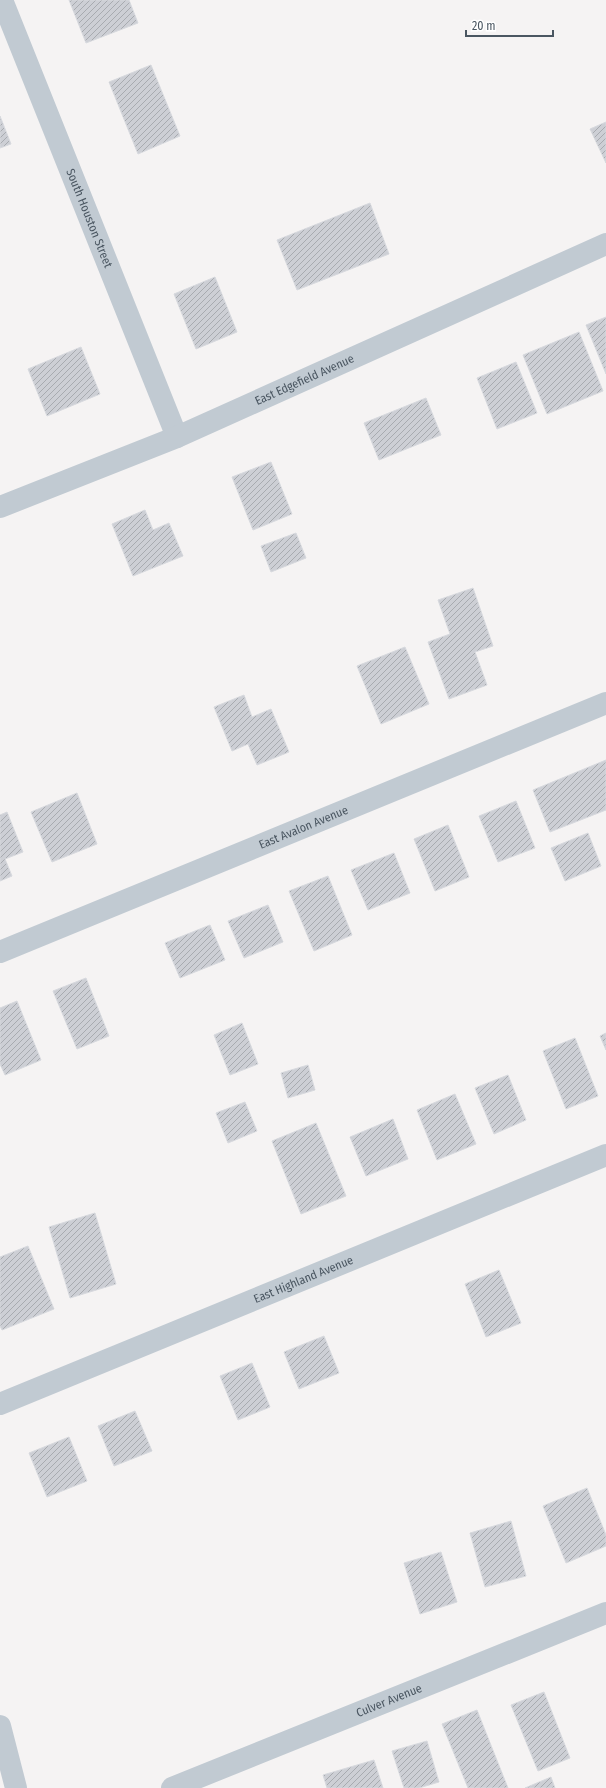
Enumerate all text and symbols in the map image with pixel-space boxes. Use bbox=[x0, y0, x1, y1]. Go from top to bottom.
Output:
scale bar bbox=[466, 12, 553, 38]
text: 20 m bbox=[472, 19, 496, 33]
street label: South Houston Street bbox=[63, 167, 115, 270]
street label: East Edgefield Avenue bbox=[253, 351, 356, 408]
street label: East Avalon Avenue bbox=[257, 803, 350, 852]
street label: East Highland Avenue bbox=[252, 1253, 355, 1306]
street label: Culver Avenue bbox=[354, 1681, 424, 1720]

